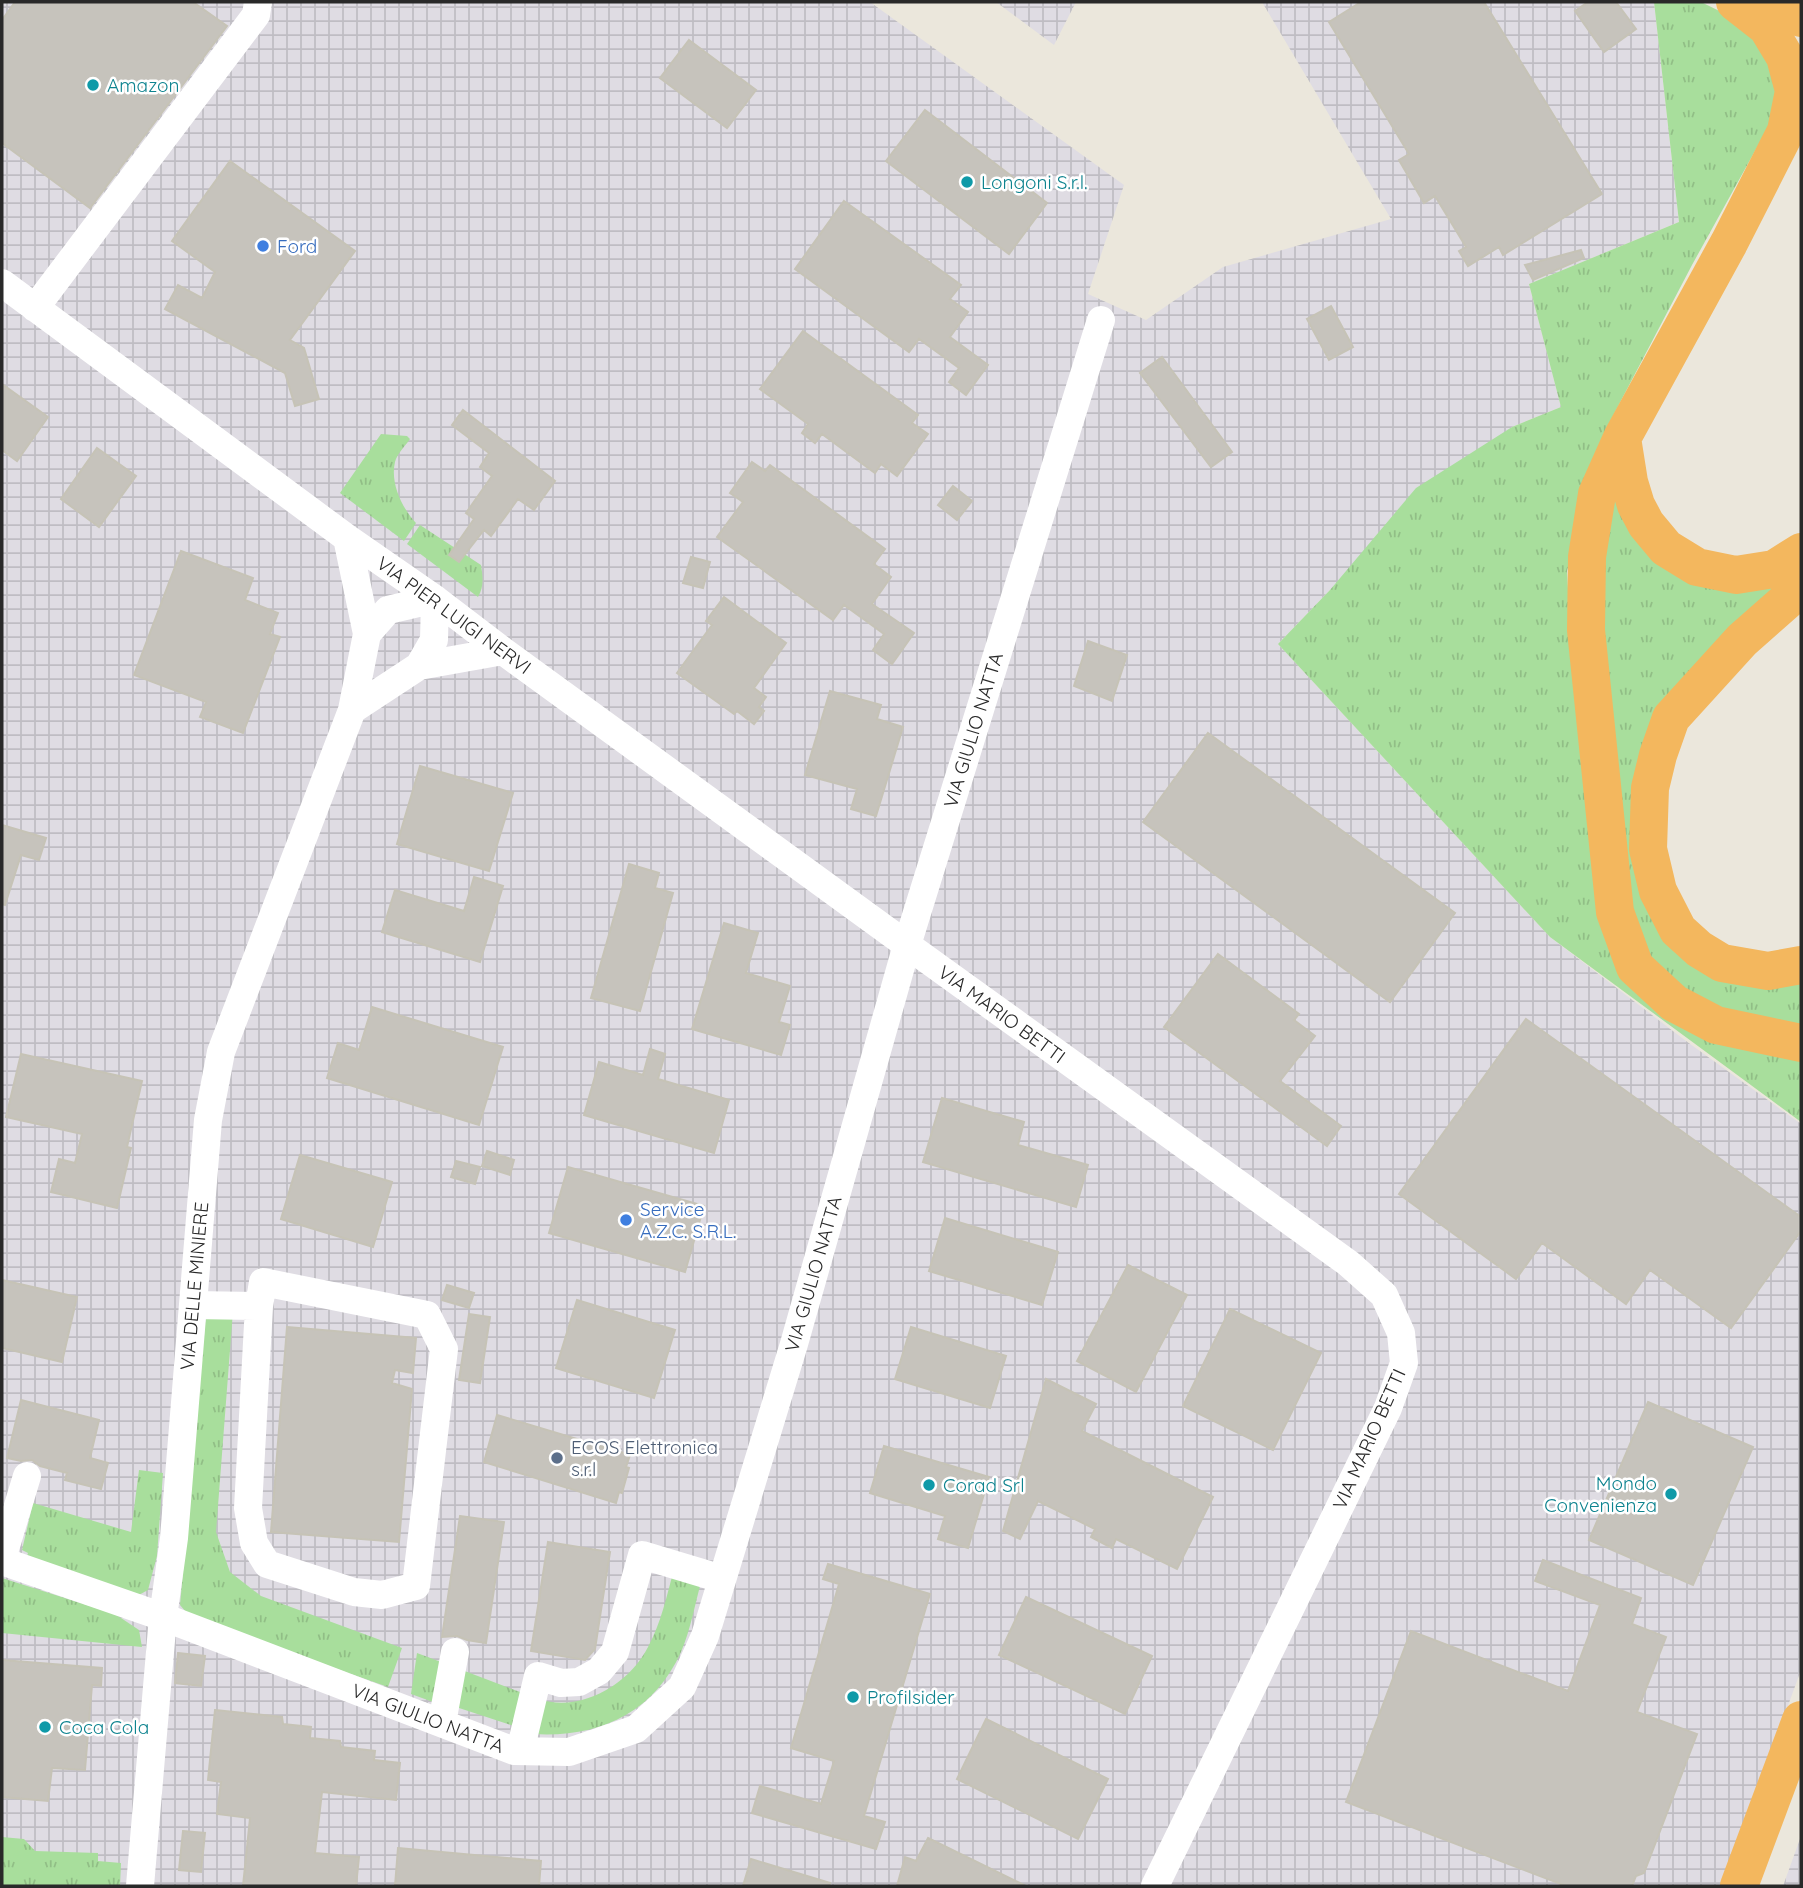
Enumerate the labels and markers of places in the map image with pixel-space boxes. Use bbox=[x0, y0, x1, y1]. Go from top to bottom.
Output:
place label: Amazon bbox=[107, 73, 180, 97]
marker: Amazon bbox=[85, 77, 101, 93]
place label: Longoni S.r.l. bbox=[981, 170, 1087, 194]
marker: Longoni S.r.l. bbox=[959, 174, 975, 190]
place label: Ford bbox=[277, 234, 317, 258]
marker: Ford bbox=[255, 238, 271, 254]
place label: Service A.Z.C. S.R.L. bbox=[640, 1197, 736, 1243]
marker: Service A.Z.C. S.R.L. bbox=[618, 1212, 634, 1228]
place label: ECOS Elettronica s.r.l bbox=[571, 1435, 718, 1481]
marker: ECOS Elettronica s.r.l bbox=[549, 1450, 565, 1466]
place label: Mondo Convenienza bbox=[1544, 1471, 1657, 1517]
place label: Corad Srl bbox=[943, 1473, 1025, 1497]
marker: Corad Srl bbox=[921, 1477, 937, 1493]
marker: Mondo Convenienza bbox=[1663, 1486, 1679, 1502]
place label: Profilsider bbox=[867, 1685, 955, 1709]
marker: Profilsider bbox=[845, 1689, 861, 1705]
place label: Coca Cola bbox=[59, 1715, 149, 1739]
marker: Coca Cola bbox=[37, 1719, 53, 1735]

